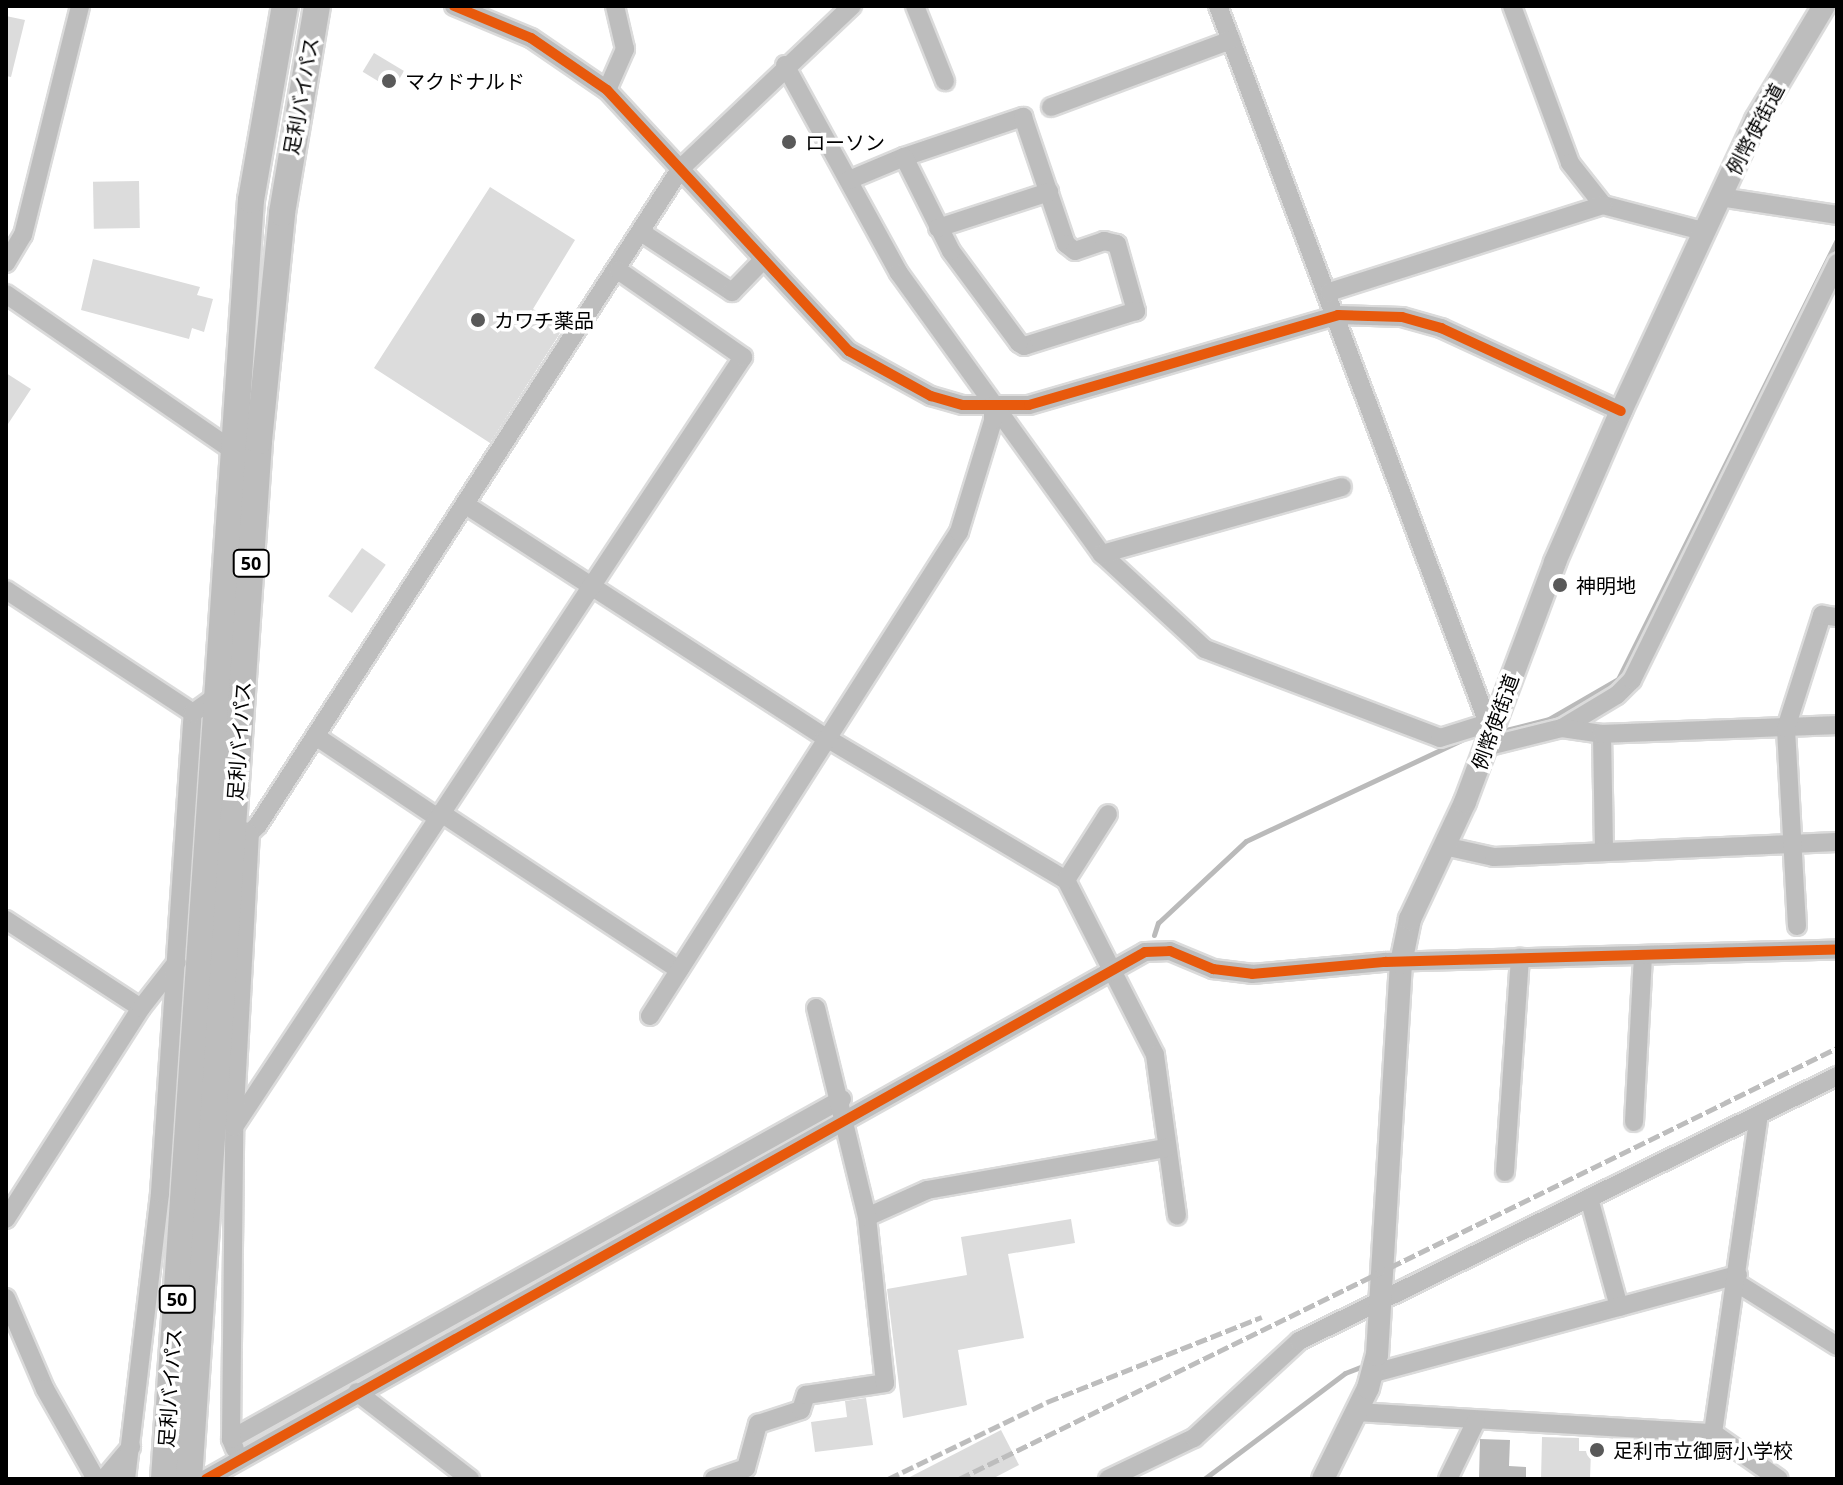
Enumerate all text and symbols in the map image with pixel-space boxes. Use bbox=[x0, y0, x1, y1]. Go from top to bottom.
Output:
street label: 足利バイパス bbox=[279, 35, 323, 157]
place label: マクドナルド bbox=[405, 69, 525, 93]
marker: マクドナルド bbox=[380, 72, 398, 90]
street label: 例幣使街道 bbox=[1721, 79, 1789, 179]
place label: ローソン bbox=[805, 130, 885, 154]
marker: ローソン bbox=[780, 133, 798, 151]
place label: カワチ薬品 bbox=[494, 308, 594, 332]
marker: カワチ薬品 bbox=[469, 311, 487, 329]
road number: 50 bbox=[231, 549, 271, 577]
place label: 神明地 bbox=[1576, 573, 1636, 597]
marker: 神明地 bbox=[1551, 576, 1569, 594]
street label: 例幣使街道 bbox=[1467, 671, 1523, 773]
street label: 足利バイパス bbox=[223, 680, 255, 802]
road number: 50 bbox=[157, 1285, 197, 1313]
street label: 足利バイパス bbox=[154, 1327, 186, 1449]
place label: 足利市立御厨小学校 bbox=[1613, 1438, 1793, 1462]
marker: 足利市立御厨小学校 bbox=[1588, 1441, 1606, 1459]

